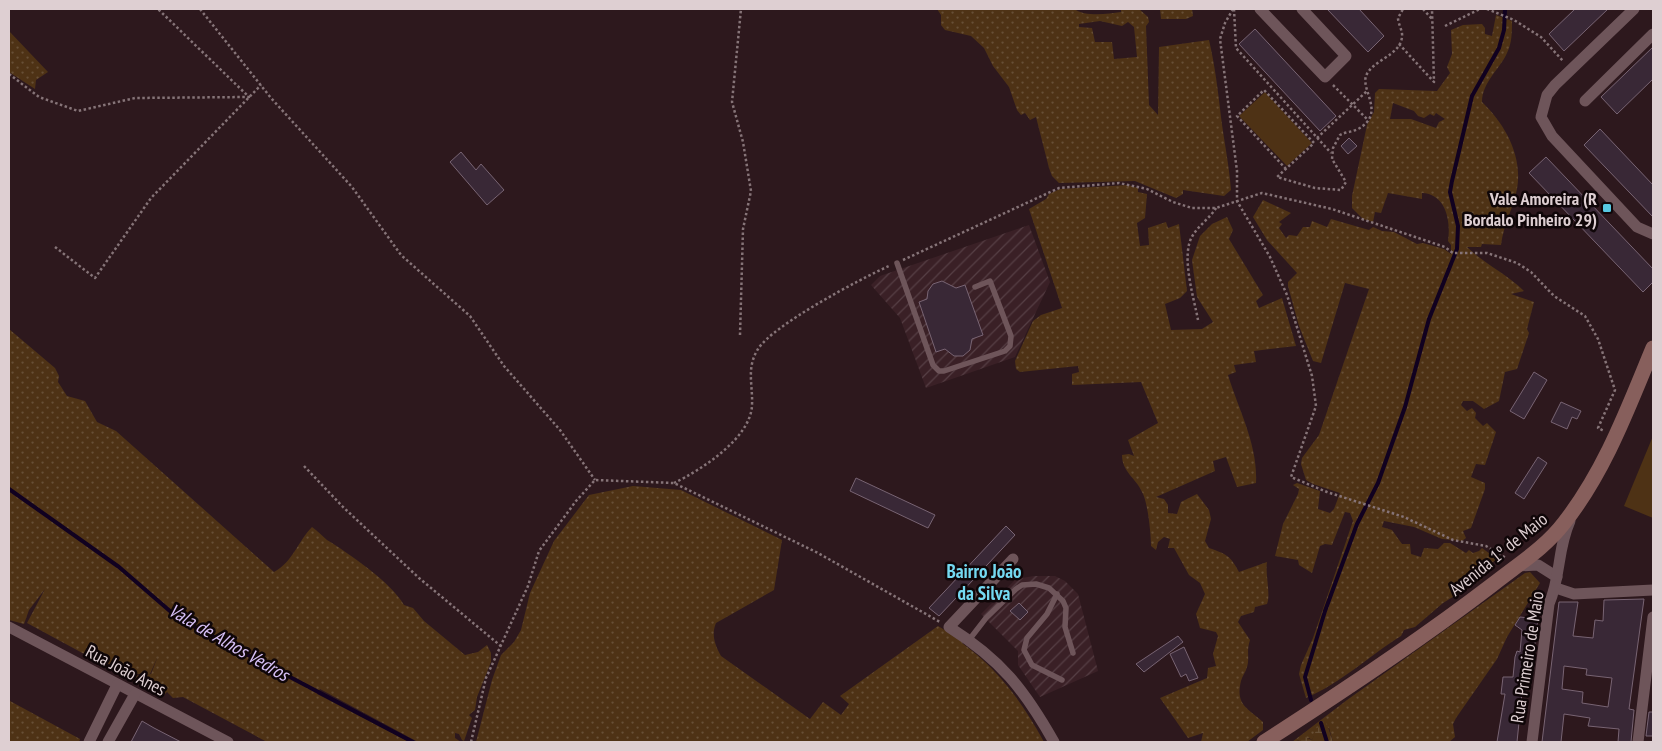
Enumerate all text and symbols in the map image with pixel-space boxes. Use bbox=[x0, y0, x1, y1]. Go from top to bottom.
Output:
place label: Vale Amoreira (R Bordalo Pinheiro 29) bbox=[1464, 187, 1597, 231]
marker: Vale Amoreira (R Bordalo Pinheiro 29) bbox=[1601, 202, 1613, 214]
street label: Avenida 1º de Maio bbox=[1444, 507, 1552, 601]
district label: Bairro João da Silva bbox=[946, 559, 1022, 605]
street label: Rua Primeiro de Maio bbox=[1505, 589, 1549, 724]
water label: Vala de Alhos Vedros bbox=[165, 598, 295, 687]
street label: Rua João Anes bbox=[82, 639, 170, 701]

